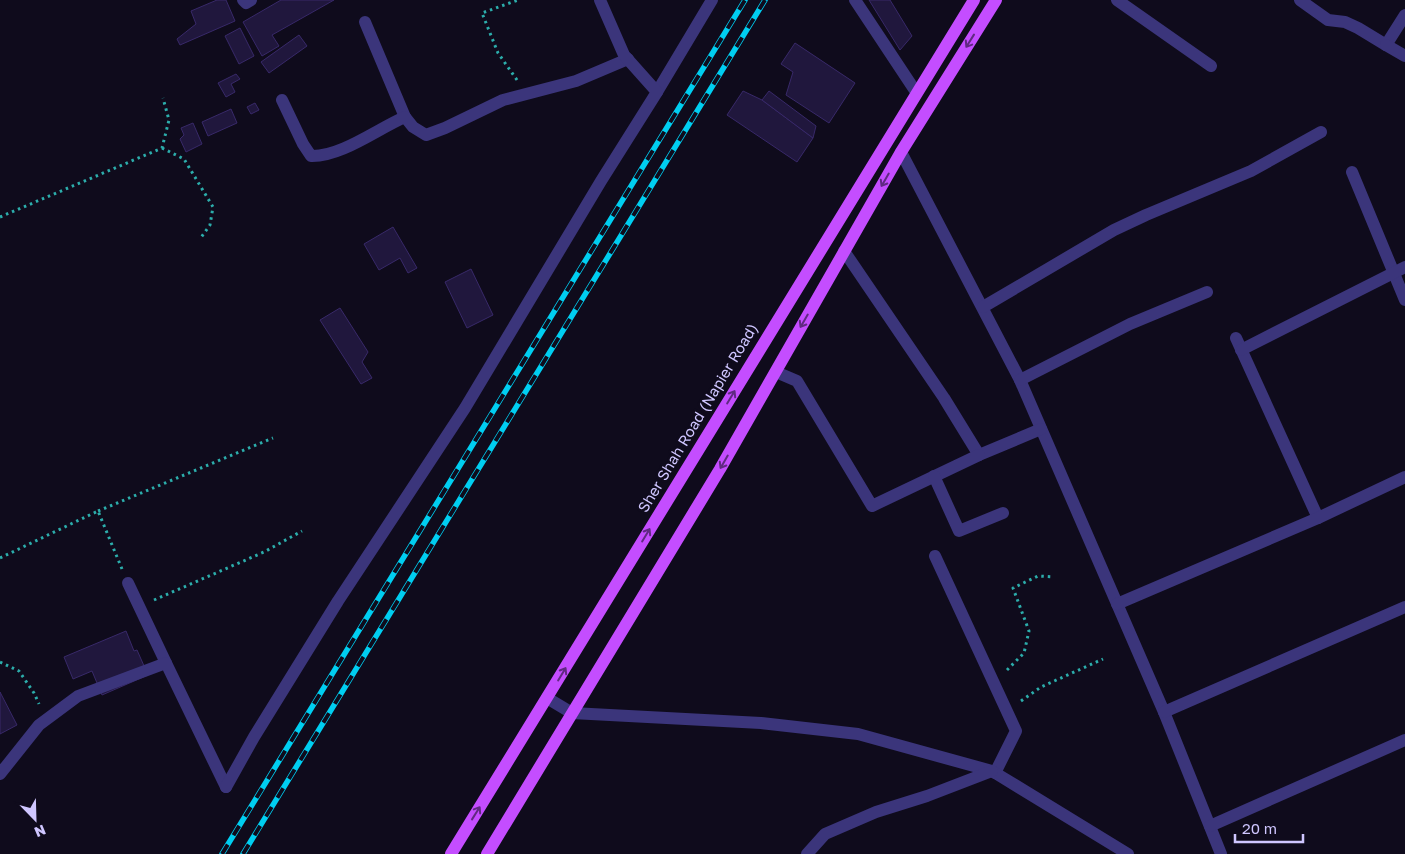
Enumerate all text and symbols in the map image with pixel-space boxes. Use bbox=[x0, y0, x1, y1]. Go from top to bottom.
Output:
one-way arrow bbox=[964, 34, 974, 48]
one-way arrow bbox=[879, 172, 889, 186]
one-way arrow bbox=[799, 313, 809, 328]
street label: Sher Shah Road (Napier Road) bbox=[633, 320, 761, 515]
one-way arrow bbox=[726, 390, 736, 404]
one-way arrow bbox=[718, 455, 728, 469]
one-way arrow bbox=[642, 529, 652, 543]
one-way arrow bbox=[557, 668, 567, 682]
north arrow bbox=[10, 794, 60, 844]
one-way arrow bbox=[472, 806, 482, 820]
scale bar bbox=[1235, 812, 1302, 844]
text: 20 m bbox=[1242, 819, 1277, 837]
text: N bbox=[32, 822, 48, 841]

